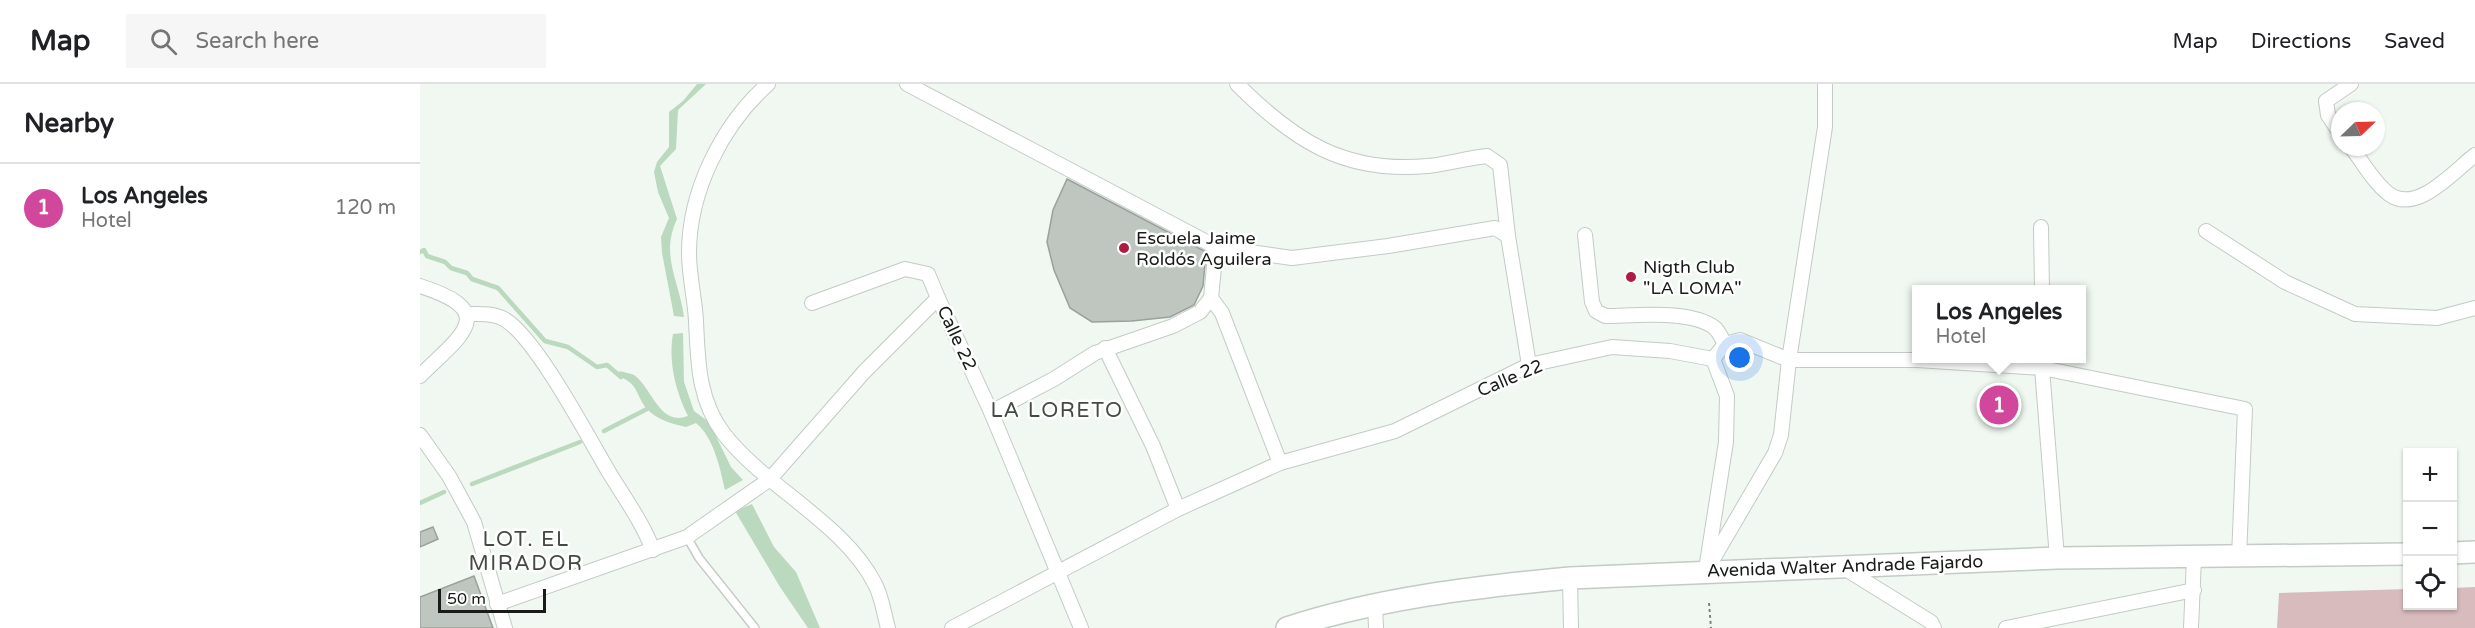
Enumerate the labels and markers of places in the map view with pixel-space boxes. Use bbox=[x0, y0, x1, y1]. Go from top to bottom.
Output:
place label: Escuela Jaime Roldós Aguilera bbox=[1136, 227, 1272, 270]
marker: Escuela Jaime Roldós Aguilera bbox=[1117, 241, 1131, 255]
place label: Nigth Club "LA LOMA" bbox=[1643, 256, 1742, 299]
marker: Nigth Club "LA LOMA" bbox=[1624, 270, 1638, 284]
pin: 1 bbox=[1980, 382, 2018, 428]

